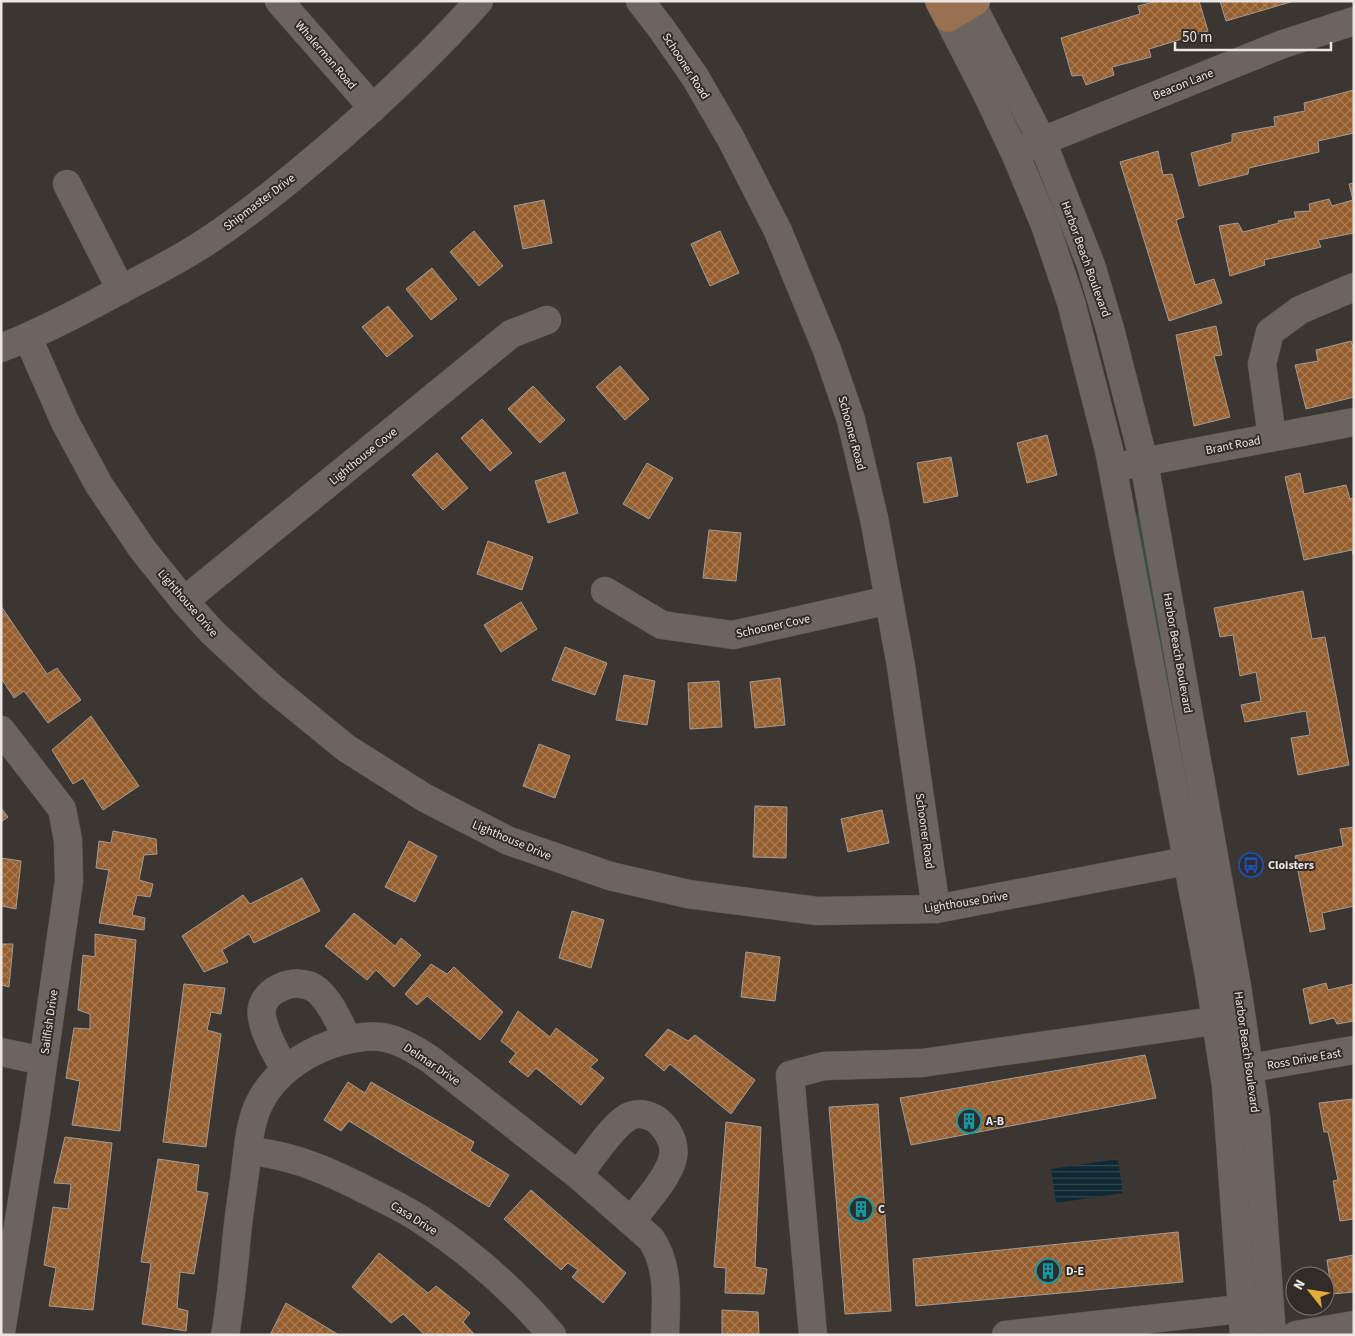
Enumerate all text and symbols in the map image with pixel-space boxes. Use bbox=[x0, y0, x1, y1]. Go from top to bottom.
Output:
street label: Whalerman Road bbox=[291, 17, 360, 93]
scale bar bbox=[1175, 20, 1331, 52]
text: 50 m bbox=[1182, 27, 1212, 48]
street label: Schooner Road bbox=[658, 30, 713, 103]
street label: Beacon Lane bbox=[1150, 65, 1216, 104]
street label: Shipmaster Drive bbox=[220, 170, 299, 235]
street label: Harbor Beach Boulevard bbox=[1057, 199, 1114, 320]
street label: Schooner Road bbox=[833, 394, 870, 472]
street label: Lighthouse Cove bbox=[326, 424, 401, 489]
street label: Brant Road bbox=[1204, 432, 1262, 459]
street label: Lighthouse Drive bbox=[154, 566, 222, 641]
street label: Harbor Beach Boulevard bbox=[1159, 591, 1196, 715]
street label: Schooner Cove bbox=[734, 610, 812, 643]
street label: Schooner Road bbox=[911, 792, 938, 870]
street label: Lighthouse Drive bbox=[470, 816, 554, 865]
bus stop icon: Cloisters bbox=[1238, 852, 1264, 878]
place label: Cloisters bbox=[1268, 857, 1314, 874]
street label: Lighthouse Drive bbox=[923, 887, 1009, 917]
street label: Sailfish Drive bbox=[37, 989, 62, 1055]
street label: Harbor Beach Boulevard bbox=[1230, 990, 1263, 1114]
street label: Delmar Drive bbox=[400, 1039, 463, 1090]
street label: Ross Drive East bbox=[1266, 1045, 1343, 1074]
building icon: A-B bbox=[956, 1108, 982, 1134]
place label: A-B bbox=[985, 1113, 1004, 1130]
building icon: C bbox=[848, 1196, 874, 1222]
street label: Casa Drive bbox=[387, 1197, 440, 1240]
place label: C bbox=[878, 1201, 885, 1218]
building icon: D-E bbox=[1035, 1258, 1061, 1284]
place label: D-E bbox=[1066, 1263, 1084, 1280]
north arrow bbox=[1285, 1266, 1335, 1316]
text: N bbox=[1289, 1276, 1311, 1294]

